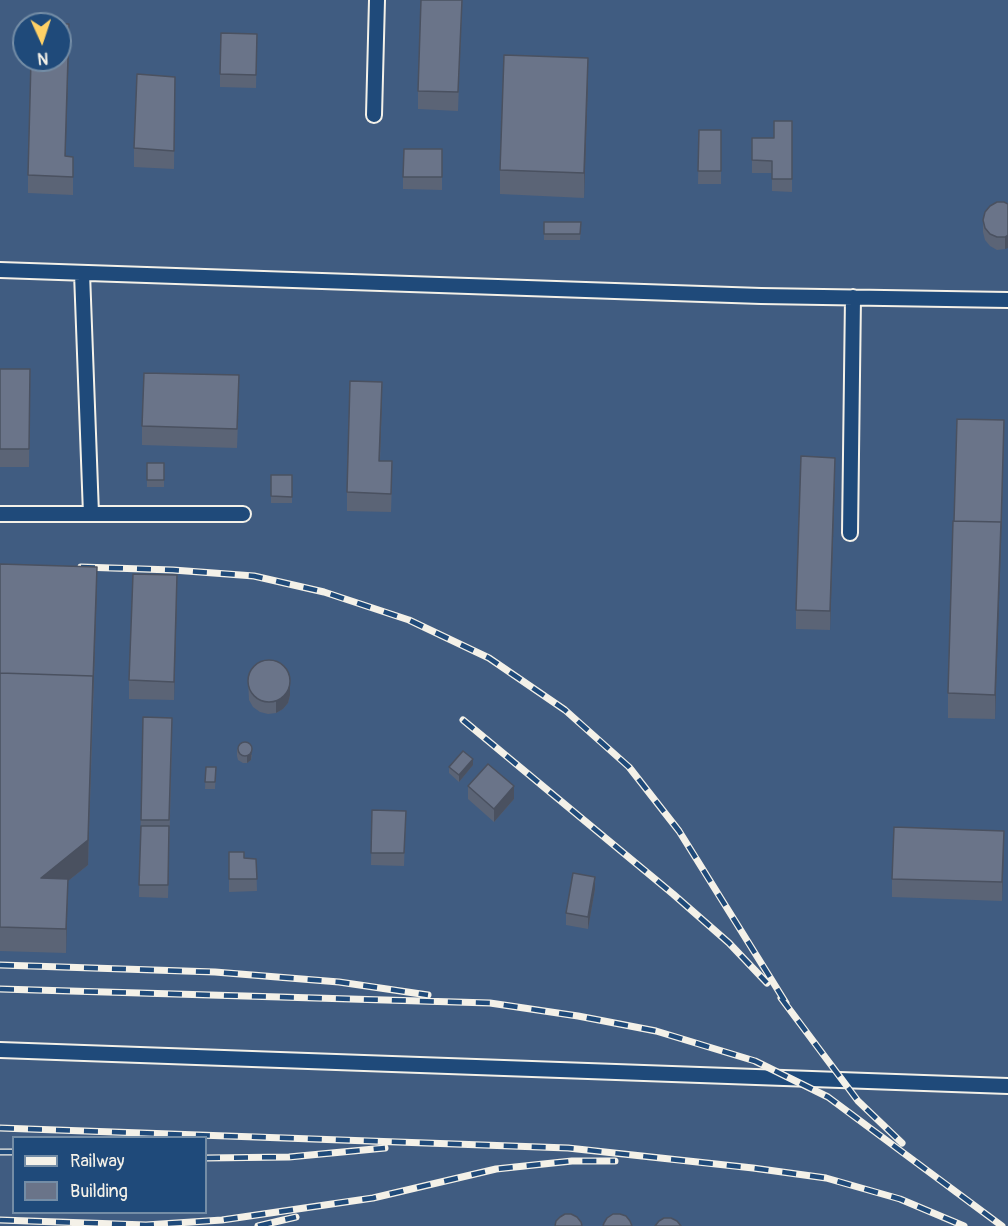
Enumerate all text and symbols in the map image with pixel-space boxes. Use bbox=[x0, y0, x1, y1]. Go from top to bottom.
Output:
north arrow bbox=[12, 12, 72, 72]
text: N bbox=[37, 48, 49, 68]
legend bbox=[12, 1136, 207, 1214]
text: Railway bbox=[70, 1150, 125, 1173]
text: Building bbox=[70, 1180, 128, 1203]

